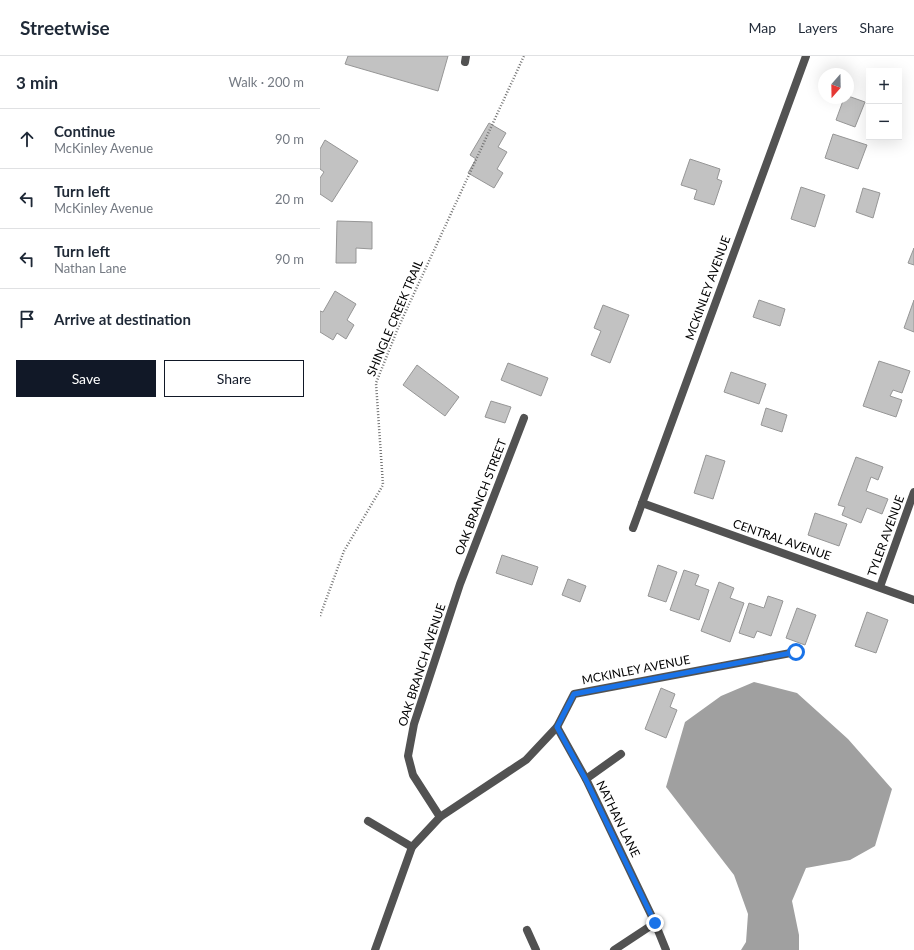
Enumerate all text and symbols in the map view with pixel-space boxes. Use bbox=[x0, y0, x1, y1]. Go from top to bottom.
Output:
text: Streetwise bbox=[20, 16, 110, 39]
text: Map bbox=[748, 19, 776, 36]
text: Layers bbox=[798, 19, 838, 36]
text: Share bbox=[860, 19, 894, 36]
north arrow bbox=[818, 68, 854, 104]
map controls bbox=[866, 68, 902, 140]
button: + bbox=[866, 68, 902, 104]
text: 3 min bbox=[16, 72, 58, 93]
text: Walk · 200 m bbox=[228, 74, 304, 90]
button: − bbox=[866, 104, 902, 140]
text: Continue bbox=[54, 122, 115, 140]
icon: ahead bbox=[16, 128, 38, 150]
text: 90 m bbox=[275, 131, 304, 147]
text: McKinley Avenue bbox=[54, 140, 153, 156]
text: Turn left bbox=[54, 182, 110, 200]
icon: left bbox=[16, 188, 38, 210]
text: 20 m bbox=[275, 191, 304, 207]
text: McKinley Avenue bbox=[54, 200, 153, 216]
street label: MCKINLEY AVENUE bbox=[682, 234, 733, 342]
text: Turn left bbox=[54, 242, 110, 260]
icon: left bbox=[16, 248, 38, 270]
text: 90 m bbox=[275, 251, 304, 267]
street label: SHINGLE CREEK TRAIL bbox=[363, 257, 426, 378]
text: Nathan Lane bbox=[54, 260, 126, 276]
icon: arrive bbox=[16, 308, 38, 330]
text: Arrive at destination bbox=[54, 310, 191, 328]
button: Save bbox=[16, 360, 156, 397]
button: Share bbox=[164, 360, 304, 397]
street label: OAK BRANCH STREET bbox=[451, 437, 510, 557]
street label: TYLER AVENUE bbox=[864, 493, 907, 578]
street label: CENTRAL AVENUE bbox=[731, 516, 833, 563]
street label: OAK BRANCH AVENUE bbox=[395, 601, 449, 728]
route start bbox=[787, 643, 805, 661]
street label: MCKINLEY AVENUE bbox=[581, 652, 691, 687]
street label: NATHAN LANE bbox=[593, 778, 644, 860]
route end bbox=[646, 914, 664, 932]

